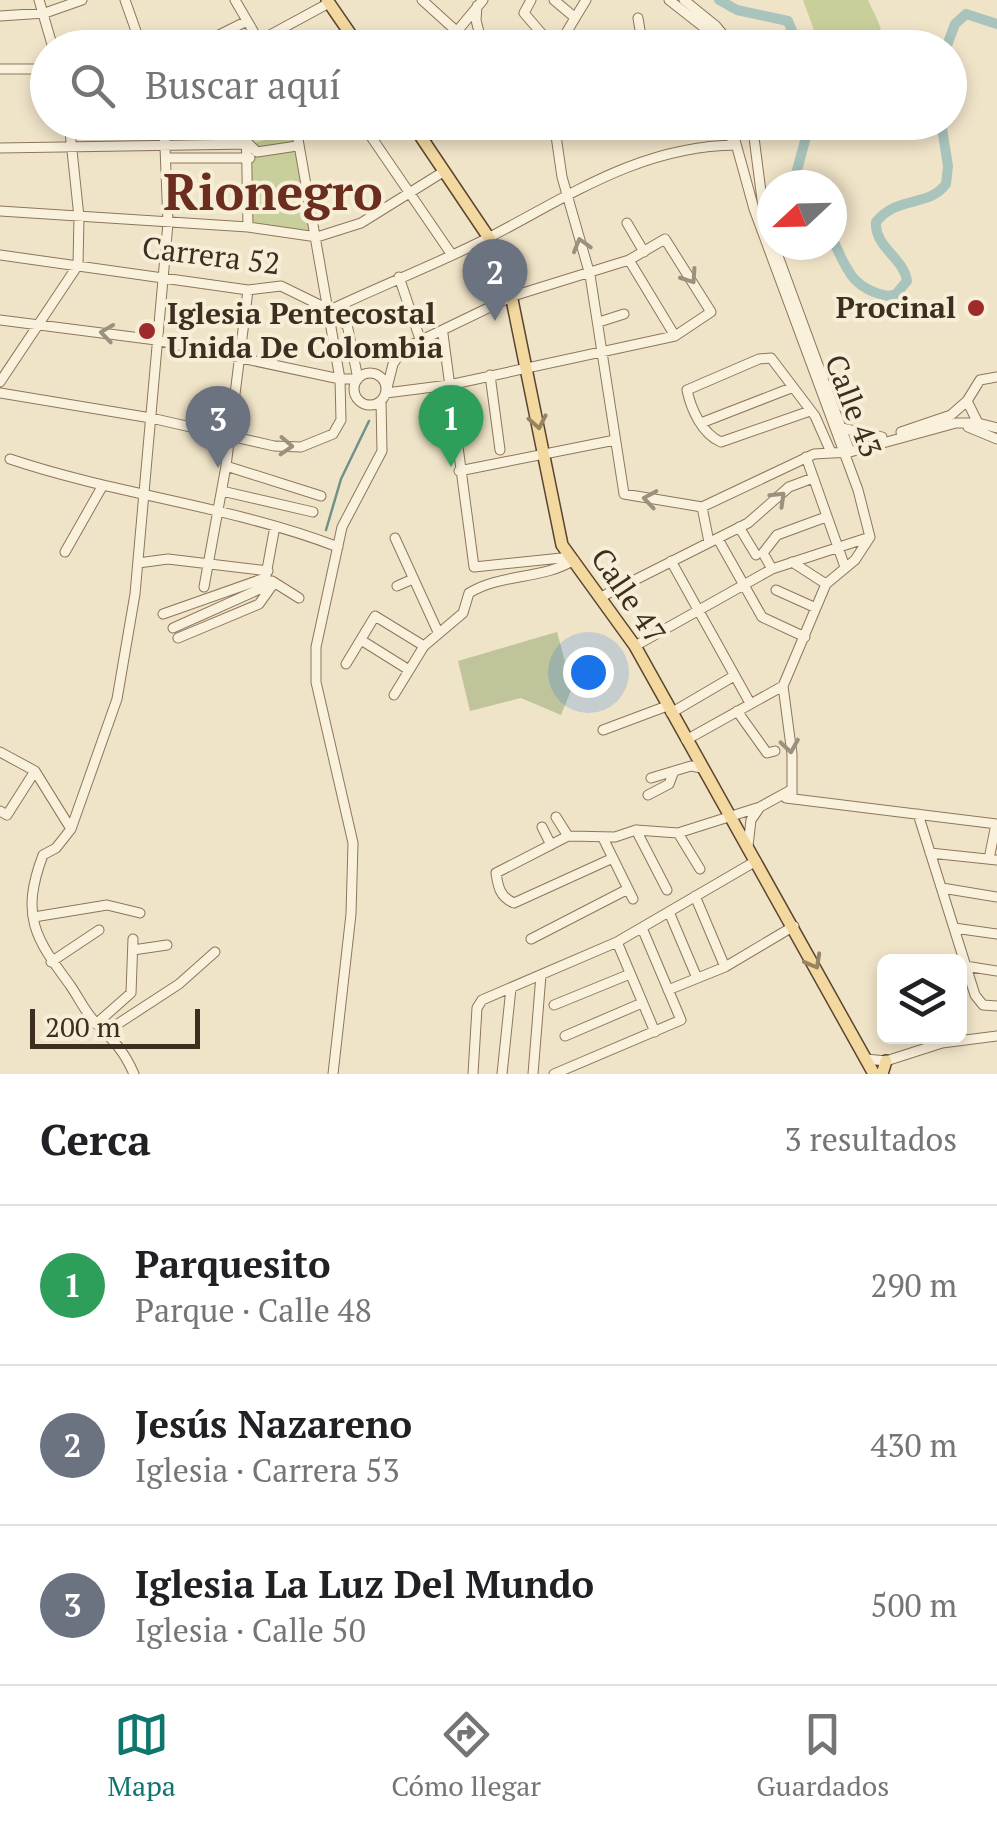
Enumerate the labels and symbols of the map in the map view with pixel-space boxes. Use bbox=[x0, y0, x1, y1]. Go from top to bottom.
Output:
district label: Rionegro bbox=[163, 158, 383, 224]
north arrow bbox=[757, 170, 847, 260]
street label: Carrera 52 bbox=[140, 227, 282, 283]
pin: 2 bbox=[462, 238, 528, 321]
one-way arrow bbox=[572, 238, 593, 255]
one-way arrow bbox=[678, 266, 696, 285]
place label: Procinal bbox=[836, 287, 956, 327]
place label: Iglesia Pentecostal Unida De Colombia bbox=[167, 293, 444, 367]
marker: Procinal bbox=[965, 297, 987, 319]
marker: Iglesia Pentecostal Unida De Colombia bbox=[136, 320, 158, 342]
one-way arrow bbox=[99, 324, 115, 345]
street label: Calle 43 bbox=[816, 349, 892, 463]
pin: 1 bbox=[418, 384, 484, 467]
pin: 3 bbox=[186, 386, 250, 468]
one-way arrow bbox=[527, 413, 548, 430]
one-way arrow bbox=[279, 435, 294, 456]
one-way arrow bbox=[642, 489, 659, 510]
one-way arrow bbox=[768, 492, 786, 510]
street label: Calle 47 bbox=[582, 540, 675, 651]
your location bbox=[563, 647, 614, 698]
one-way arrow bbox=[779, 738, 800, 755]
one-way arrow bbox=[802, 951, 821, 969]
scale bar bbox=[30, 1004, 200, 1048]

